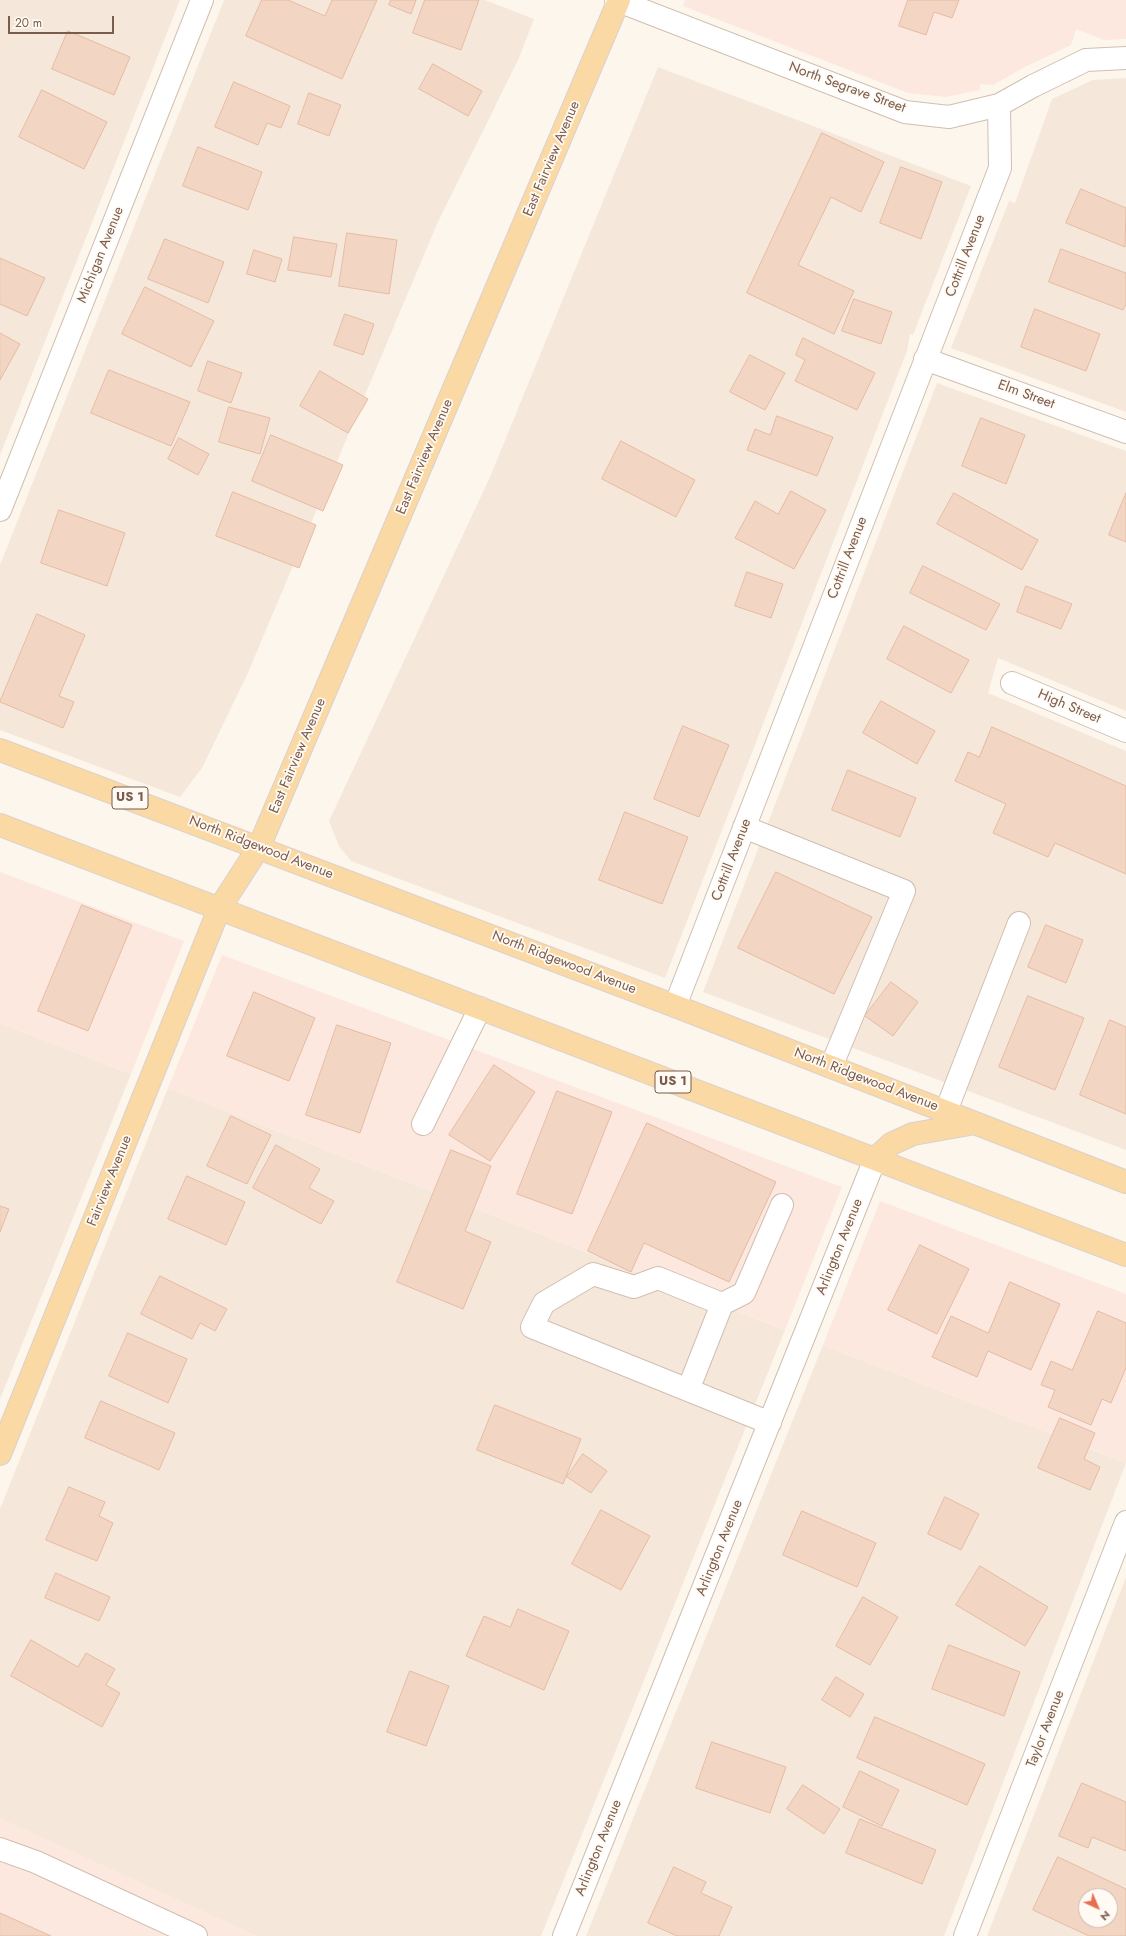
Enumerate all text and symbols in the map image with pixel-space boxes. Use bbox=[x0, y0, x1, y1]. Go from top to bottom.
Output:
scale bar bbox=[10, 8, 116, 34]
text: 20 m bbox=[15, 14, 42, 32]
street label: North Segrave Street bbox=[786, 59, 908, 117]
street label: East Fairview Avenue bbox=[520, 99, 584, 219]
street label: Michigan Avenue bbox=[74, 204, 128, 306]
street label: Cottrill Avenue bbox=[943, 213, 989, 299]
street label: Elm Street bbox=[995, 377, 1057, 413]
street label: East Fairview Avenue bbox=[393, 397, 457, 517]
street label: Cottrill Avenue bbox=[825, 515, 871, 601]
street label: High Street bbox=[1035, 686, 1103, 728]
street label: East Fairview Avenue bbox=[266, 696, 330, 816]
road number: US 1 bbox=[112, 787, 148, 809]
street label: North Ridgewood Avenue bbox=[187, 813, 335, 883]
street label: Cottrill Avenue bbox=[709, 817, 755, 903]
street label: North Ridgewood Avenue bbox=[490, 928, 638, 998]
street label: North Ridgewood Avenue bbox=[792, 1045, 940, 1115]
road number: US 1 bbox=[655, 1071, 691, 1093]
street label: Fairview Avenue bbox=[84, 1133, 136, 1229]
street label: Arlington Avenue bbox=[813, 1196, 867, 1298]
street label: Arlington Avenue bbox=[693, 1497, 747, 1599]
street label: Taylor Avenue bbox=[1024, 1688, 1068, 1770]
street label: Arlington Avenue bbox=[572, 1797, 626, 1899]
north arrow bbox=[1078, 1888, 1118, 1928]
text: N bbox=[1097, 1907, 1114, 1925]

